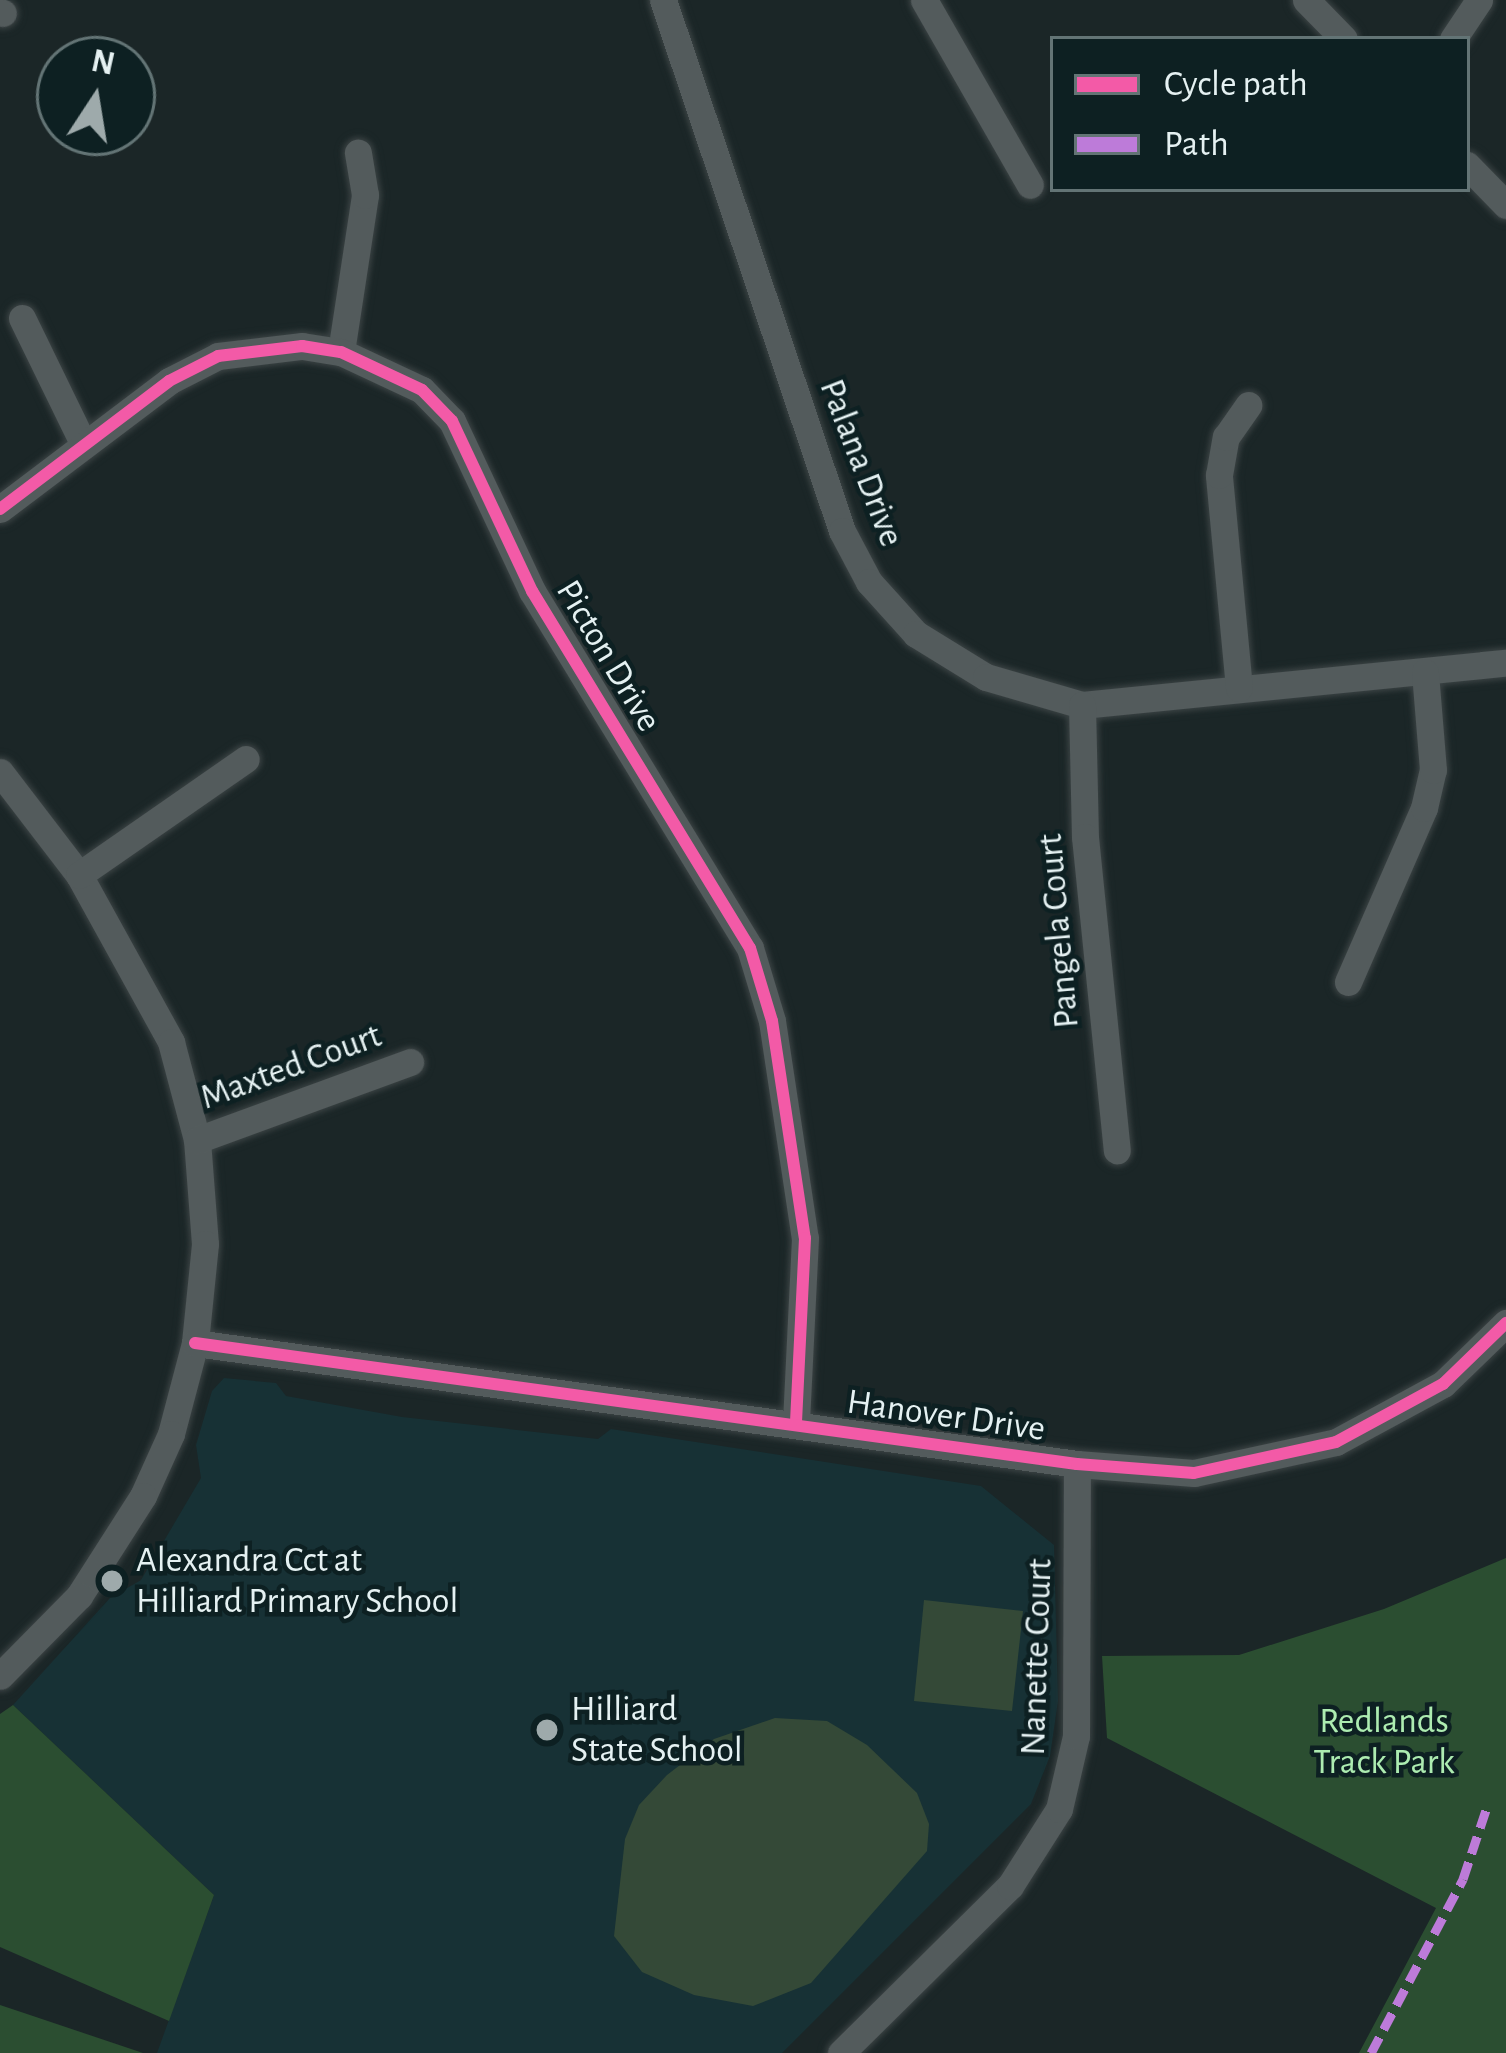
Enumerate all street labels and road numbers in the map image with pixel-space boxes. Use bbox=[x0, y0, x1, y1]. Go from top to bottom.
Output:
street label: Palana Drive bbox=[809, 373, 913, 553]
street label: Picton Drive bbox=[546, 572, 670, 740]
street label: Pangela Court bbox=[1029, 832, 1089, 1030]
street label: Maxted Court bbox=[195, 1014, 387, 1120]
street label: Hanover Drive bbox=[844, 1381, 1048, 1451]
street label: Nanette Court bbox=[1012, 1558, 1062, 1756]

